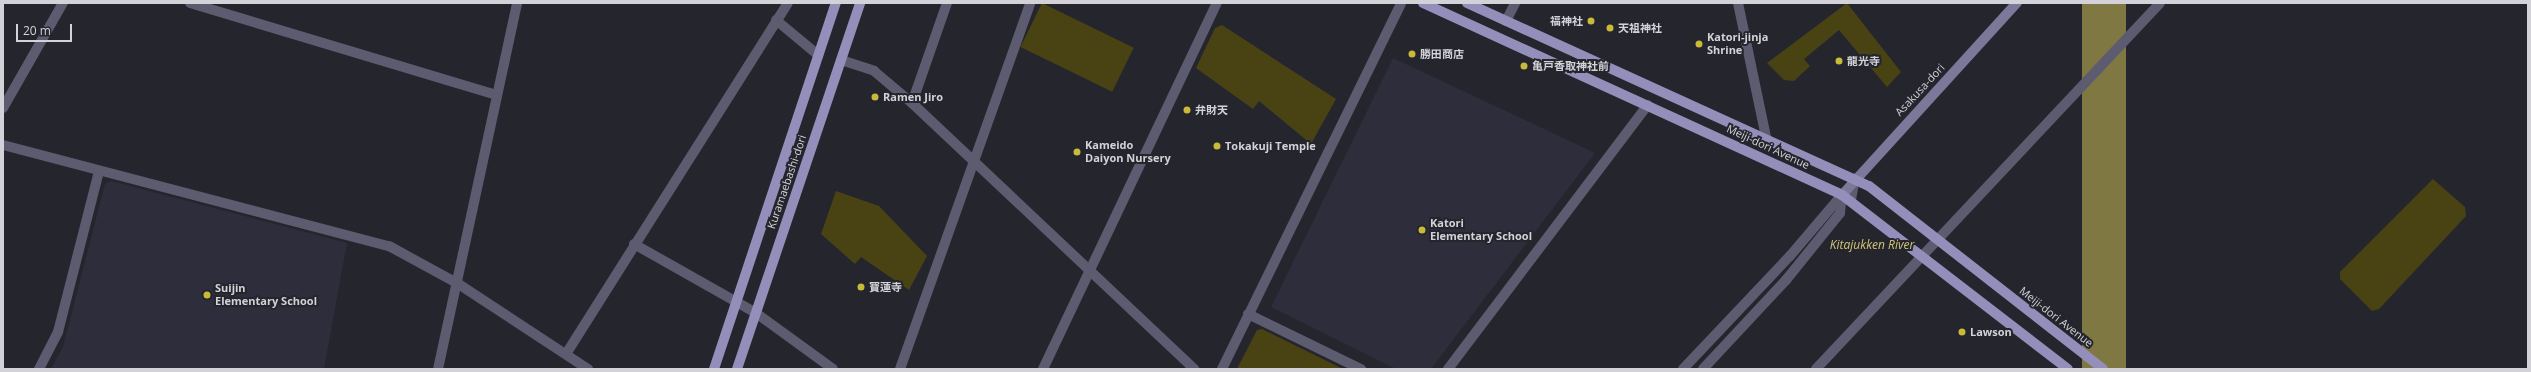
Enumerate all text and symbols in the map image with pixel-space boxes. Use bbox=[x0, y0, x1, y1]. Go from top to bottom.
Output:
place label: 福神社 bbox=[1550, 14, 1583, 28]
scale bar bbox=[18, 16, 74, 42]
marker: 福神社 bbox=[1586, 16, 1596, 26]
place label: 天祖神社 bbox=[1618, 21, 1662, 35]
text: 20 m bbox=[23, 22, 51, 39]
marker: 天祖神社 bbox=[1605, 23, 1615, 33]
place label: Katori-jinja Shrine bbox=[1707, 31, 1768, 57]
marker: Katori-jinja Shrine bbox=[1694, 39, 1704, 49]
place label: 勝田商店 bbox=[1420, 47, 1464, 61]
marker: 勝田商店 bbox=[1407, 49, 1417, 59]
place label: 龍光寺 bbox=[1847, 54, 1880, 68]
marker: 龍光寺 bbox=[1834, 56, 1844, 66]
place label: 亀戸香取神社前 bbox=[1532, 59, 1609, 73]
marker: 亀戸香取神社前 bbox=[1519, 61, 1529, 71]
street label: Asakusa-dori bbox=[1893, 61, 1947, 119]
place label: Ramen Jiro bbox=[883, 90, 943, 104]
marker: Ramen Jiro bbox=[870, 92, 880, 102]
place label: 弁財天 bbox=[1195, 103, 1228, 117]
marker: 弁財天 bbox=[1182, 105, 1192, 115]
street label: Meiji-dori Avenue bbox=[1725, 122, 1811, 172]
street label: Kuramaebashi-dori bbox=[765, 133, 809, 231]
place label: Kameido Daiyon Nursery bbox=[1085, 139, 1171, 165]
place label: Tokakuji Temple bbox=[1225, 139, 1316, 153]
marker: Tokakuji Temple bbox=[1212, 141, 1222, 151]
marker: Kameido Daiyon Nursery bbox=[1072, 147, 1082, 157]
place label: Katori Elementary School bbox=[1430, 217, 1532, 243]
marker: Katori Elementary School bbox=[1417, 225, 1427, 235]
water label: Kitajukken River bbox=[1830, 238, 1914, 252]
place label: 寶蓮寺 bbox=[869, 280, 902, 294]
place label: Suijin Elementary School bbox=[215, 282, 317, 308]
marker: 寶蓮寺 bbox=[856, 282, 866, 292]
street label: Meiji-dori Avenue bbox=[2017, 284, 2095, 350]
marker: Suijin Elementary School bbox=[202, 290, 212, 300]
place label: Lawson bbox=[1970, 325, 2012, 339]
marker: Lawson bbox=[1957, 327, 1967, 337]

